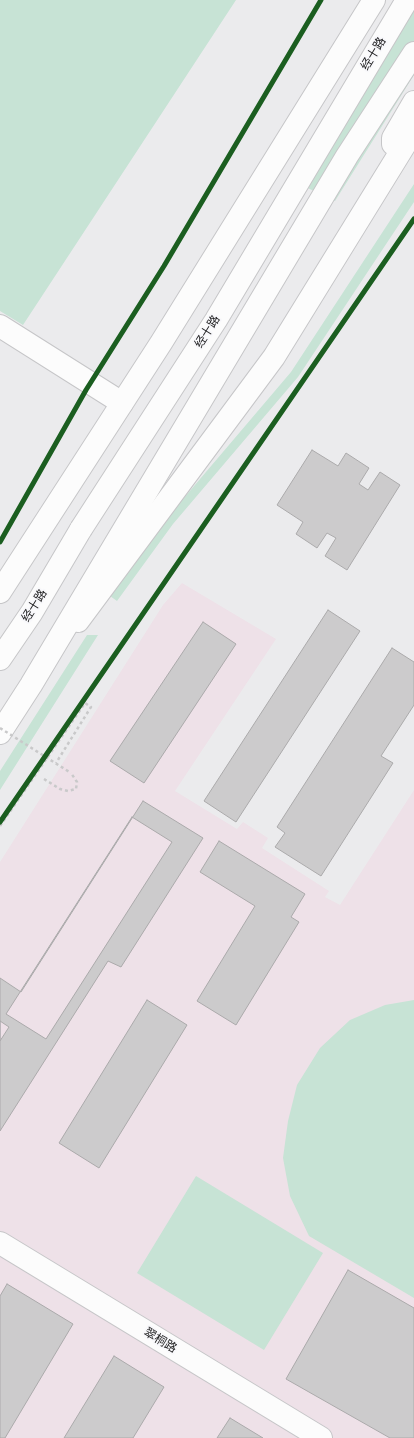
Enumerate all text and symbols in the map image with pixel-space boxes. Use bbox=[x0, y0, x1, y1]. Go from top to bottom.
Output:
street label: 经十路 bbox=[359, 35, 389, 73]
street label: 经十路 bbox=[192, 313, 224, 351]
street label: 经十路 bbox=[19, 587, 51, 625]
street label: 翠桐路 bbox=[141, 1326, 179, 1356]

